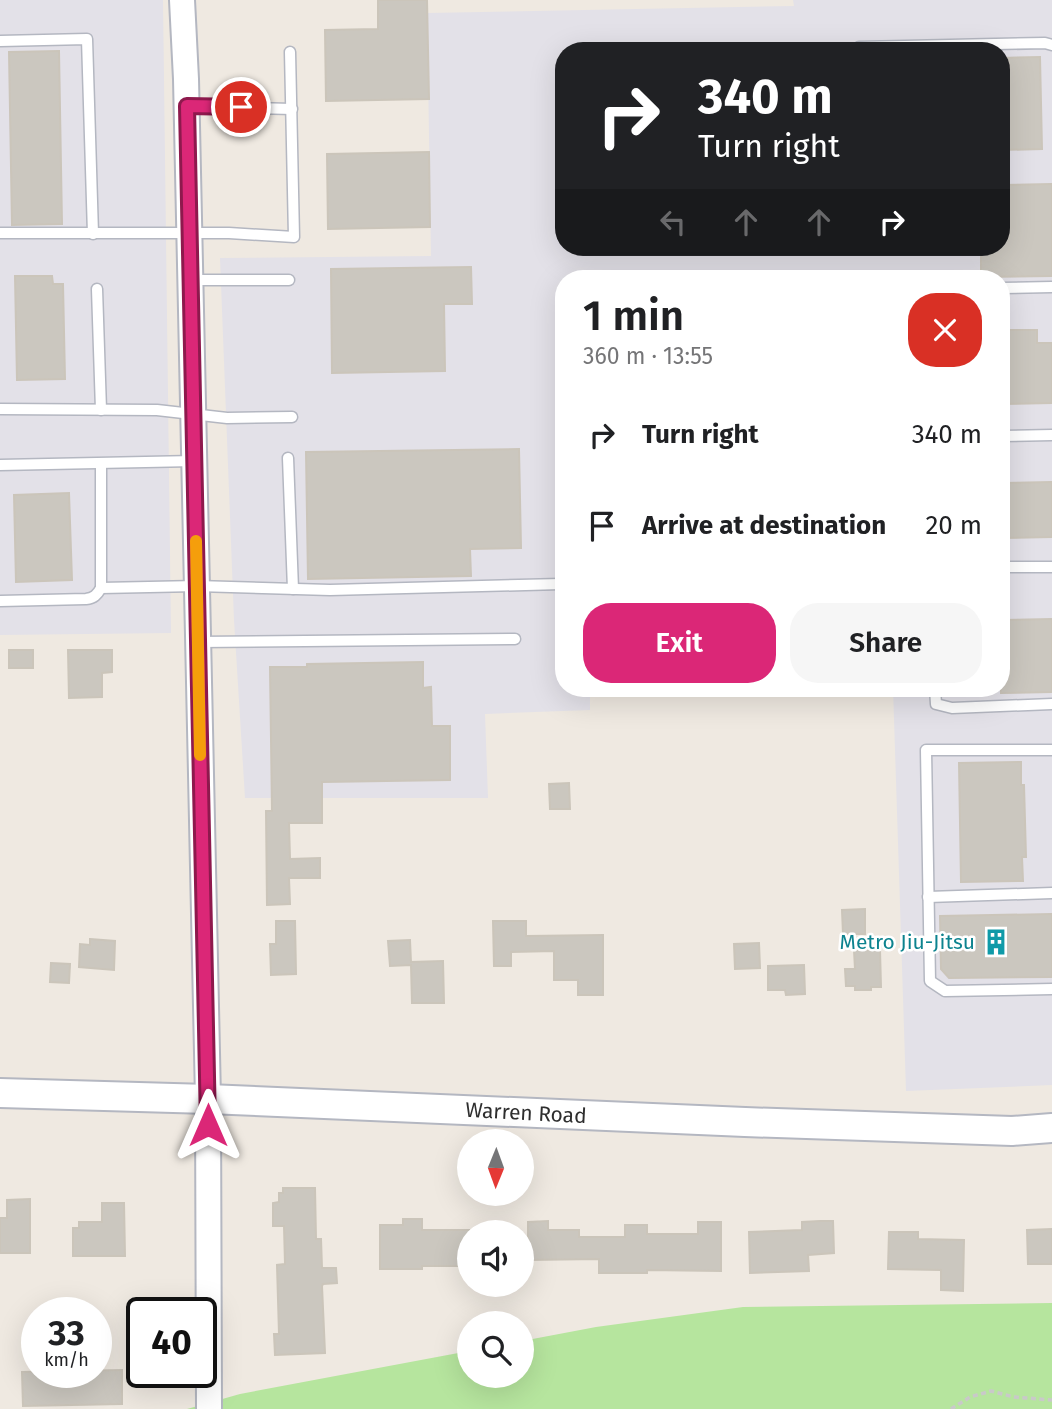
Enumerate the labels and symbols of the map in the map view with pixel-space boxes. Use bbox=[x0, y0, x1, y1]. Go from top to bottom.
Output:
pin bbox=[211, 77, 271, 137]
building icon: Metro Jiu-Jitsu bbox=[981, 927, 1011, 957]
place label: Metro Jiu-Jitsu bbox=[840, 929, 975, 955]
position arrow bbox=[171, 1088, 245, 1162]
street label: Warren Road bbox=[465, 1097, 587, 1129]
north arrow bbox=[457, 1129, 534, 1206]
speed limit sign: 40 bbox=[126, 1297, 217, 1388]

